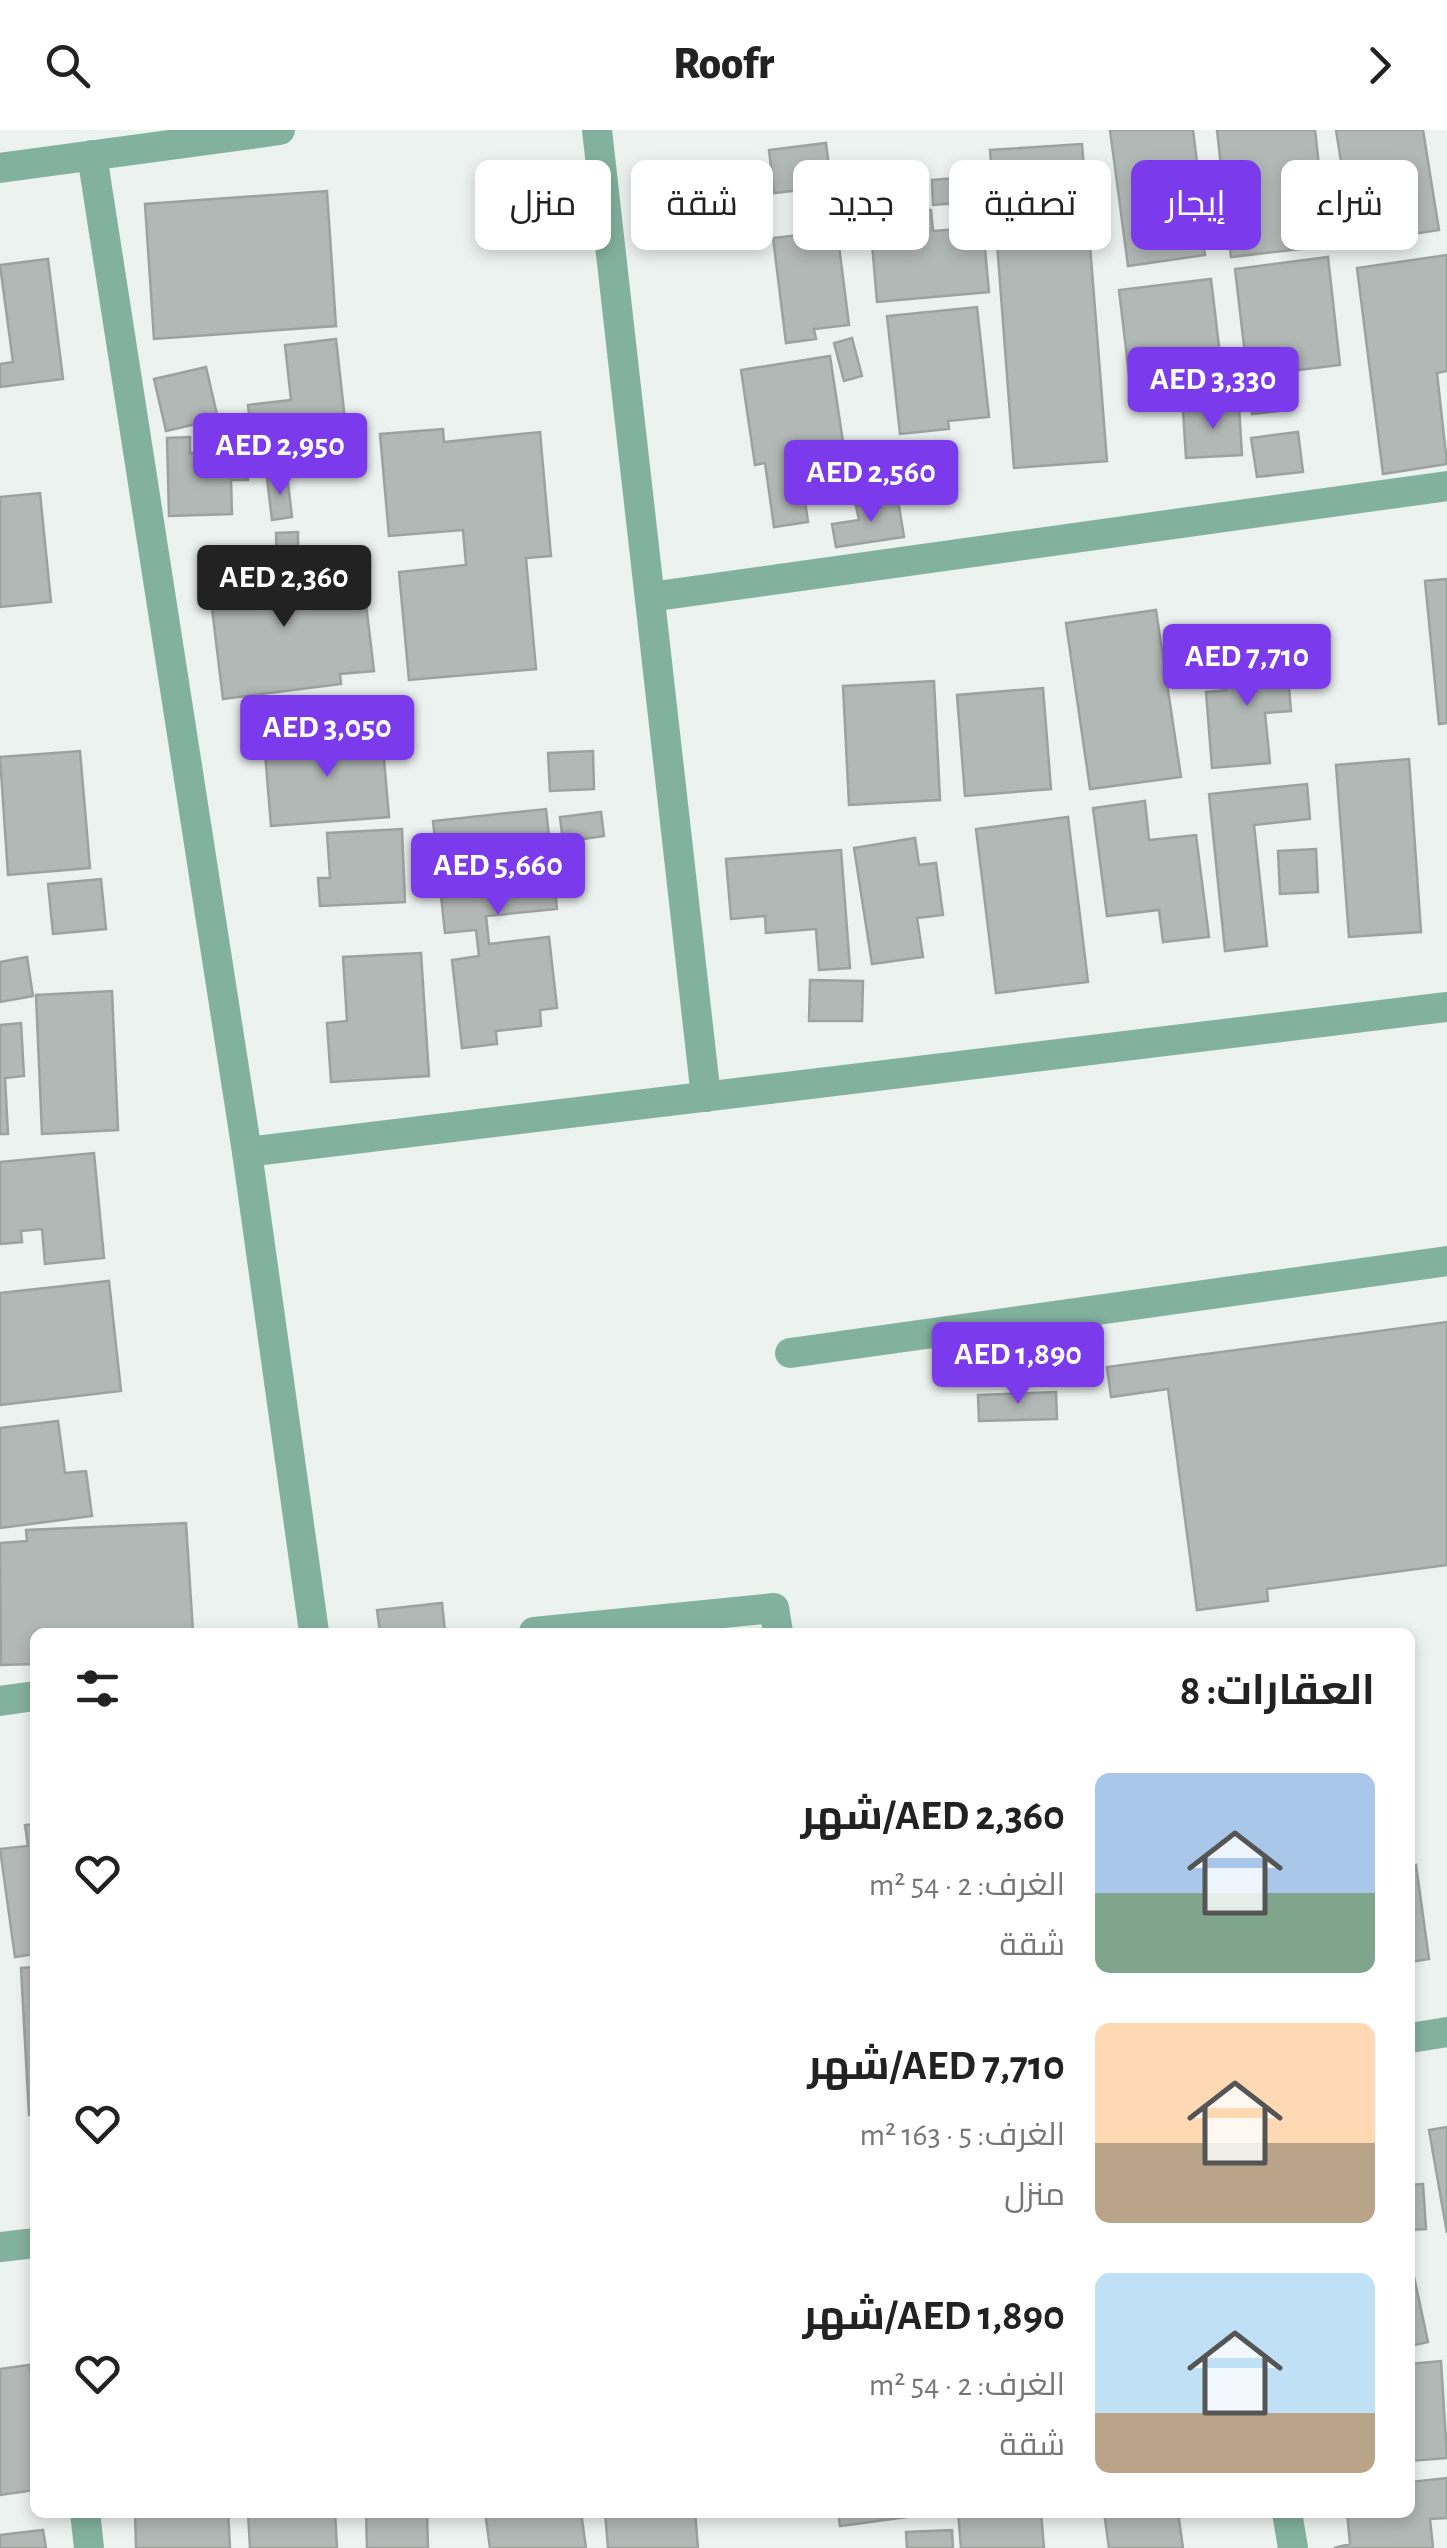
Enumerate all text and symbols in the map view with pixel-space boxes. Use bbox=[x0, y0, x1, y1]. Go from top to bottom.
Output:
icon: search bbox=[40, 38, 95, 93]
icon: forward bbox=[1352, 38, 1407, 93]
text: Roofr bbox=[673, 42, 774, 87]
chip: منزل bbox=[475, 160, 611, 250]
chip: شقة bbox=[631, 160, 773, 250]
chip: جديد bbox=[793, 160, 929, 250]
chip: تصفية bbox=[949, 160, 1111, 250]
chip: إيجار bbox=[1131, 160, 1261, 250]
chip: شراء bbox=[1281, 160, 1418, 250]
pin: AED 3,330 bbox=[1099, 347, 1327, 432]
text: AED 3,330 bbox=[1150, 363, 1276, 395]
pin: AED 2,950 bbox=[166, 413, 394, 498]
text: AED 2,950 bbox=[215, 429, 345, 461]
pin: AED 2,560 bbox=[757, 440, 985, 525]
text: AED 2,560 bbox=[806, 456, 936, 488]
pin: AED 2,360 bbox=[170, 545, 398, 630]
text: AED 2,360 bbox=[219, 561, 349, 593]
pin: AED 7,710 bbox=[1133, 624, 1361, 709]
text: AED 7,710 bbox=[1185, 640, 1309, 672]
pin: AED 3,050 bbox=[213, 695, 441, 780]
text: AED 3,050 bbox=[262, 711, 392, 743]
pin: AED 5,660 bbox=[384, 833, 612, 918]
text: AED 5,660 bbox=[433, 849, 563, 881]
pin: AED 1,890 bbox=[904, 1322, 1132, 1407]
text: AED 1,890 bbox=[954, 1338, 1082, 1370]
icon: filters bbox=[70, 1661, 125, 1716]
text: العقارات: 8 bbox=[1180, 1670, 1375, 1712]
text: AED 2,360/شهر bbox=[801, 1795, 1065, 1837]
icon: home bbox=[1175, 1813, 1295, 1933]
icon: heart bbox=[70, 1846, 125, 1901]
text: الغرف: 2 · 54 m² bbox=[869, 1869, 1065, 1901]
text: شقة bbox=[1000, 1929, 1065, 1961]
text: AED 7,710/شهر bbox=[808, 2045, 1065, 2087]
icon: home bbox=[1175, 2063, 1295, 2183]
icon: heart bbox=[70, 2096, 125, 2151]
text: الغرف: 5 · 163 m² bbox=[859, 2119, 1065, 2151]
text: منزل bbox=[1004, 2179, 1065, 2211]
text: AED 1,890/شهر bbox=[803, 2295, 1065, 2337]
icon: home bbox=[1175, 2313, 1295, 2433]
icon: heart bbox=[70, 2346, 125, 2401]
text: الغرف: 2 · 54 m² bbox=[869, 2369, 1065, 2401]
text: شقة bbox=[1000, 2429, 1065, 2461]

